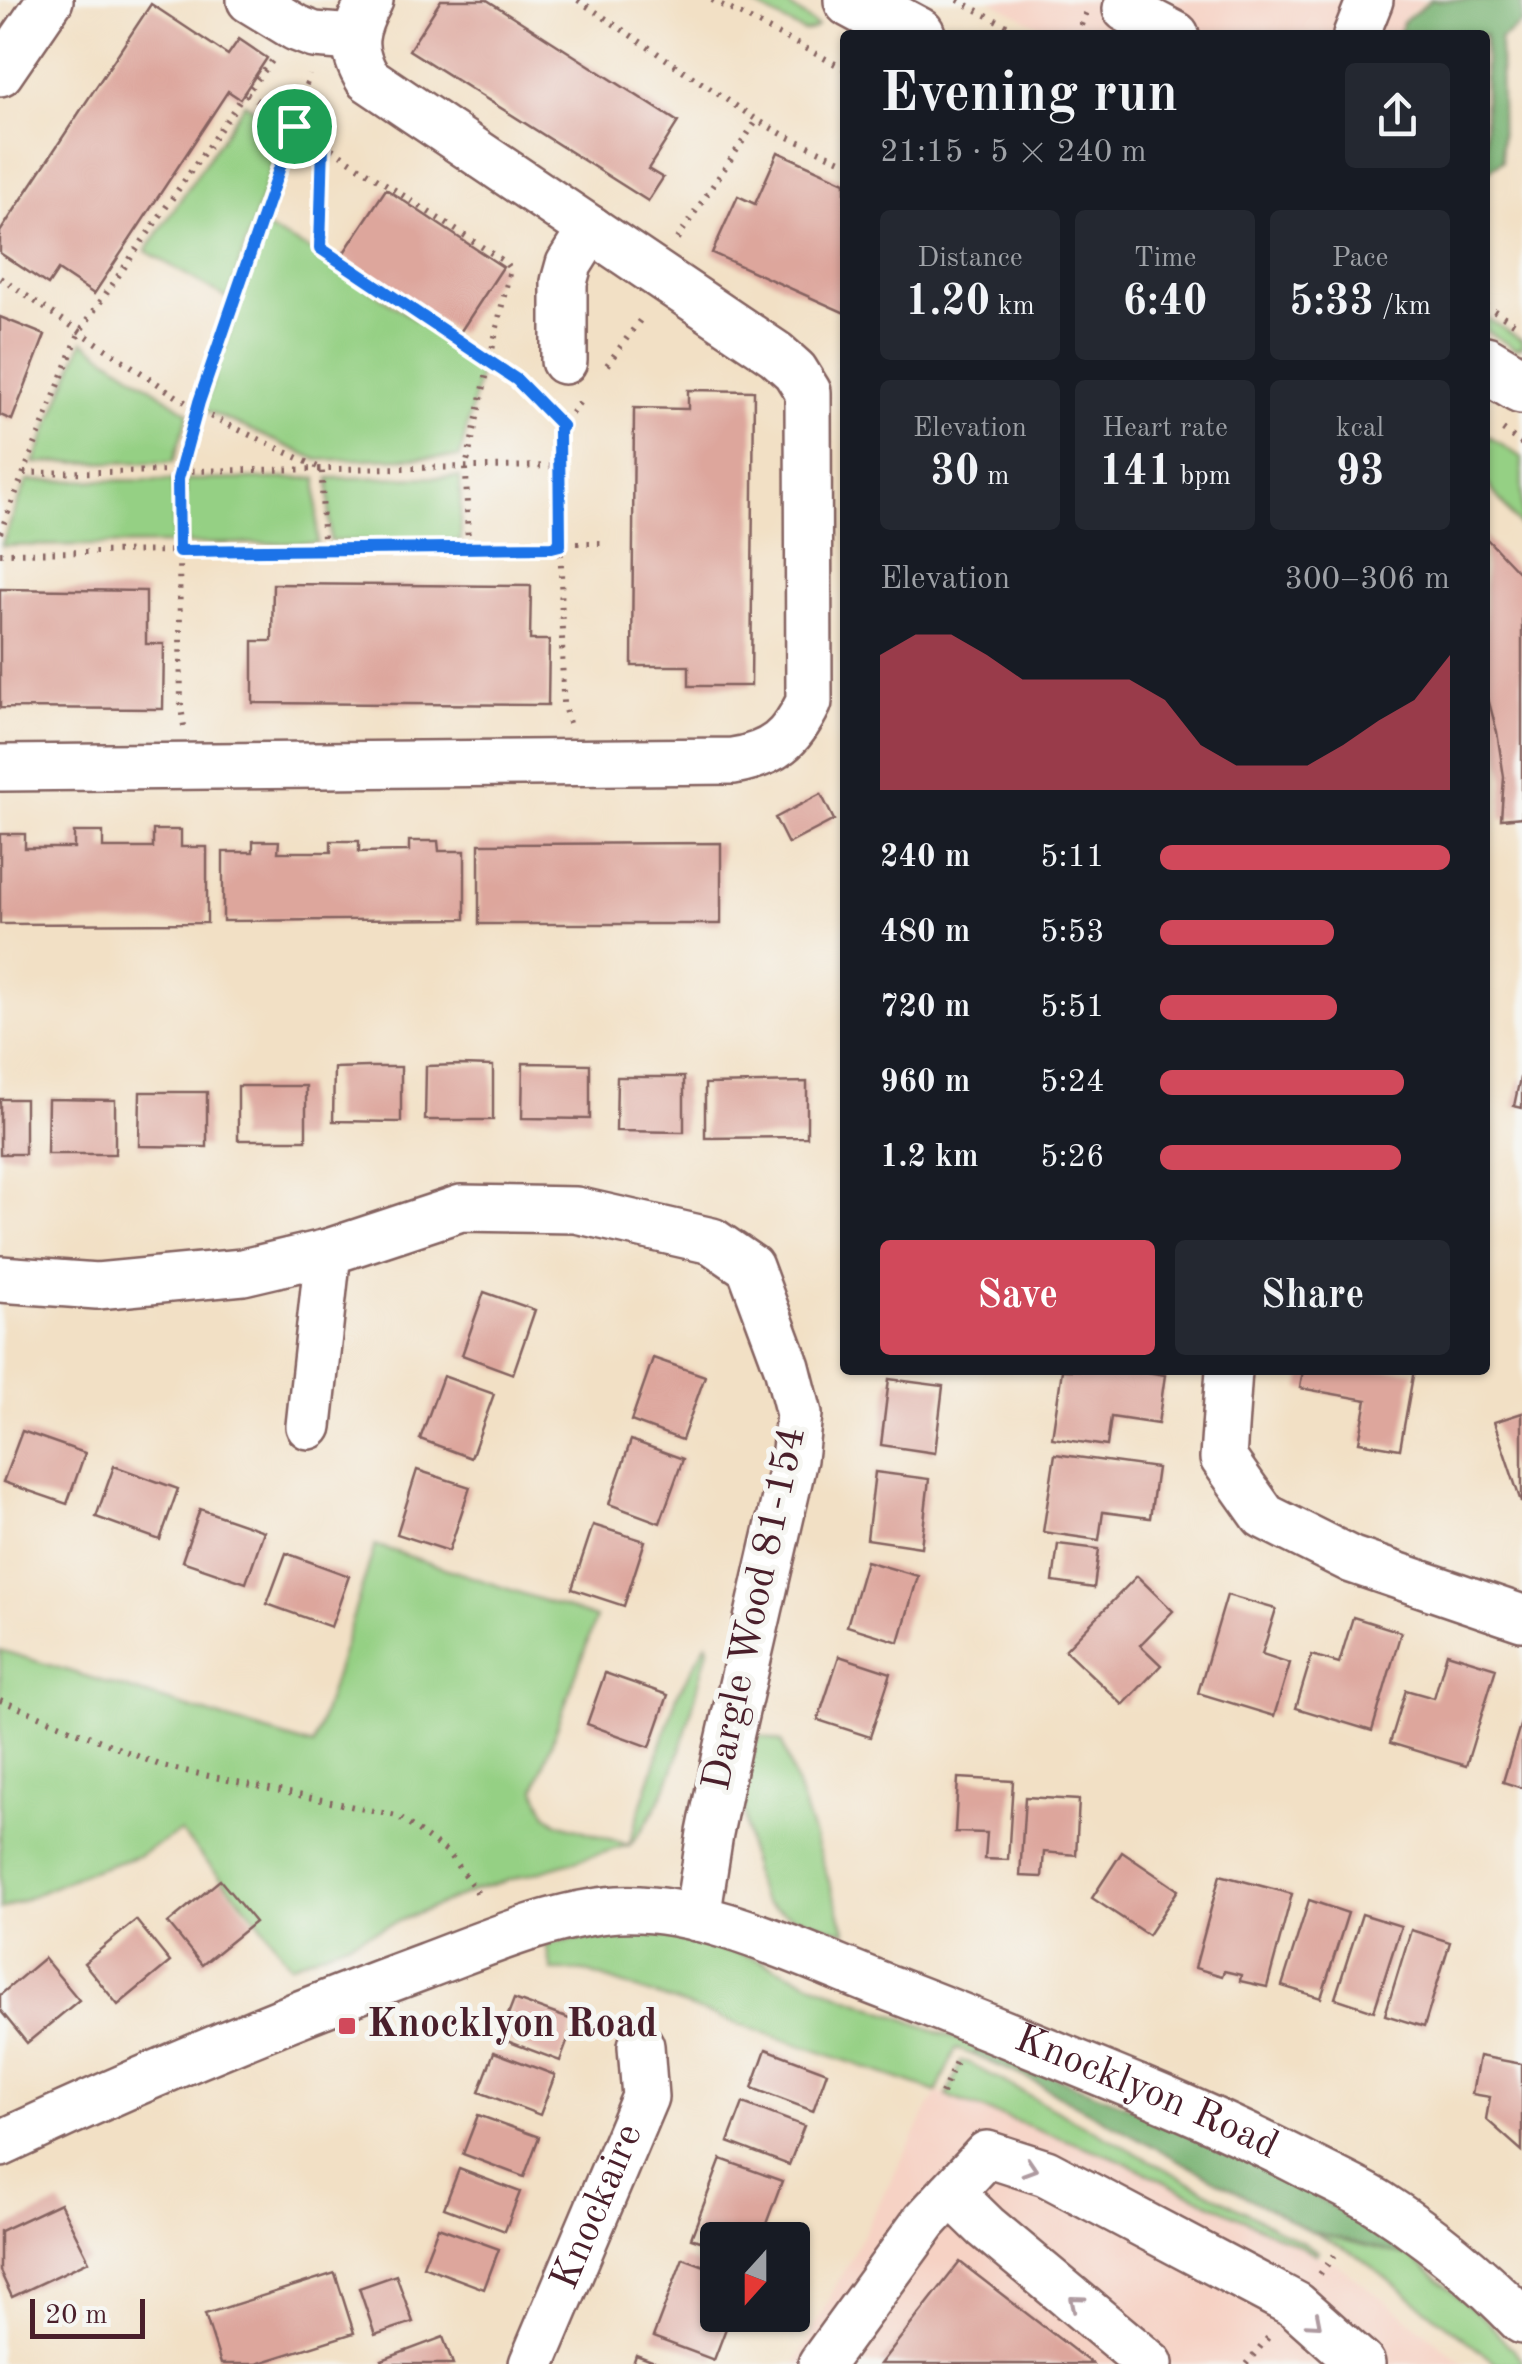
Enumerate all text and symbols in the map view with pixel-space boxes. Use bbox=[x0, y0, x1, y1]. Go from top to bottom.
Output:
button: share bbox=[1345, 63, 1450, 168]
text: Evening run bbox=[880, 68, 1178, 123]
pin bbox=[252, 84, 337, 169]
icon: arrive bbox=[267, 99, 322, 154]
text: 21:15 · 5 × 240 m bbox=[880, 137, 1147, 169]
text: Distance bbox=[917, 245, 1023, 273]
text: Time bbox=[1134, 245, 1196, 273]
text: Pace bbox=[1332, 245, 1388, 273]
text: 1.20 bbox=[905, 282, 990, 324]
text: 6:40 bbox=[1123, 282, 1207, 324]
text: 5:33 bbox=[1289, 282, 1374, 324]
text: km bbox=[990, 293, 1035, 321]
text: /km bbox=[1374, 293, 1431, 321]
text: Elevation bbox=[913, 415, 1027, 443]
text: Heart rate bbox=[1102, 415, 1228, 443]
text: kcal bbox=[1336, 415, 1384, 443]
text: 30 bbox=[931, 452, 979, 494]
text: 141 bbox=[1099, 452, 1172, 494]
text: 93 bbox=[1336, 452, 1384, 494]
text: m bbox=[979, 463, 1009, 491]
text: bpm bbox=[1172, 463, 1231, 491]
text: Elevation bbox=[880, 564, 1010, 596]
text: 300–306 m bbox=[1284, 564, 1450, 596]
text: 240 m bbox=[880, 842, 970, 874]
text: 5:11 bbox=[1040, 842, 1105, 874]
text: 480 m bbox=[880, 917, 970, 949]
text: 5:53 bbox=[1040, 917, 1105, 949]
text: 720 m bbox=[880, 992, 970, 1024]
text: 5:51 bbox=[1040, 992, 1105, 1024]
text: 960 m bbox=[880, 1067, 970, 1099]
text: 5:24 bbox=[1040, 1067, 1105, 1099]
text: 1.2 km bbox=[880, 1142, 979, 1174]
text: 5:26 bbox=[1040, 1142, 1105, 1174]
button: Save bbox=[880, 1240, 1155, 1355]
button: Share bbox=[1175, 1240, 1450, 1355]
street label: Dargle Wood 81-154 bbox=[698, 1423, 814, 1795]
place label: Knocklyon Road bbox=[367, 2006, 657, 2046]
marker: Knocklyon Road bbox=[336, 2015, 358, 2037]
street label: Knocklyon Road bbox=[1009, 2020, 1284, 2168]
street label: Knockaire bbox=[546, 2119, 651, 2296]
one-way arrow bbox=[1020, 2156, 1037, 2176]
north arrow bbox=[700, 2222, 810, 2332]
map controls bbox=[700, 2222, 810, 2332]
scale bar bbox=[30, 2294, 145, 2338]
one-way arrow bbox=[1069, 2295, 1087, 2313]
text: 20 m bbox=[45, 2302, 108, 2330]
one-way arrow bbox=[1303, 2311, 1321, 2329]

